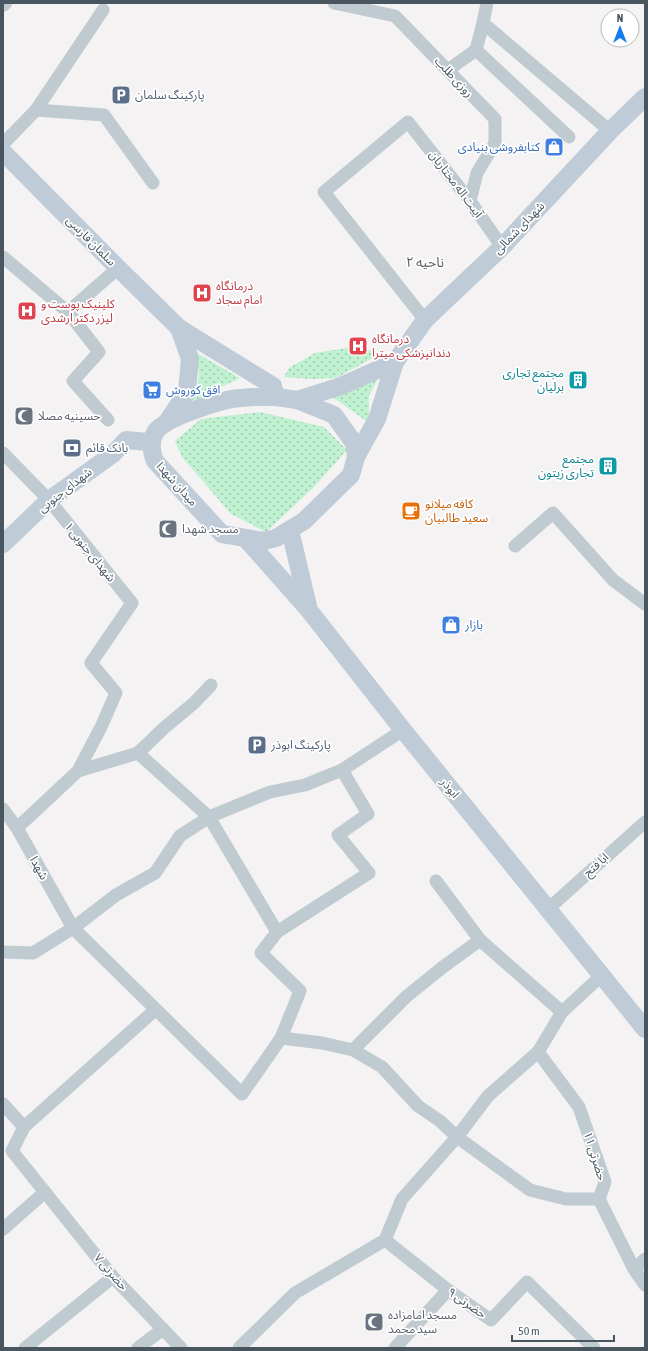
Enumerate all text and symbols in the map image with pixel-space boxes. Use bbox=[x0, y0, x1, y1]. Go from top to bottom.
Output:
north arrow bbox=[600, 8, 640, 48]
text: N bbox=[617, 12, 623, 24]
street label: روزی طلب bbox=[432, 54, 476, 100]
parking icon: پارکینگ سلمان bbox=[110, 84, 132, 106]
place label: پارکینگ سلمان bbox=[135, 88, 205, 103]
shop icon: کتابفروشی بنیادی bbox=[543, 136, 565, 158]
place label: کتابفروشی بنیادی bbox=[458, 140, 541, 154]
street label: آییت اله مختاریان bbox=[426, 148, 486, 221]
street label: شهدای شمالی bbox=[491, 199, 547, 257]
street label: سلمان فارسی bbox=[63, 213, 119, 269]
district label: ناحیه ۲ bbox=[406, 254, 444, 270]
place label: درمانگاه امام سجاد bbox=[216, 279, 263, 309]
hospital icon: درمانگاه امام سجاد bbox=[191, 282, 213, 304]
place label: کلینیک پوست و لیزر دکتر ارشدی bbox=[41, 297, 116, 325]
hospital icon: کلینیک پوست و لیزر دکتر ارشدی bbox=[16, 300, 38, 322]
place label: درمانگاه دندانپزشکی میترا bbox=[372, 332, 451, 361]
hospital icon: درمانگاه دندانپزشکی میترا bbox=[347, 335, 369, 357]
place label: مجتمع تجاری برلیان bbox=[502, 366, 564, 394]
building icon: مجتمع تجاری برلیان bbox=[567, 369, 589, 391]
supermarket icon: افق کوروش bbox=[141, 379, 163, 401]
place label: افق کوروش bbox=[166, 383, 221, 398]
mosque icon: حسینیه مصلا bbox=[13, 405, 35, 427]
place label: حسینیه مصلا bbox=[38, 409, 101, 423]
bank icon: بانک قائم bbox=[61, 437, 83, 459]
place label: بانک قائم bbox=[86, 441, 128, 457]
place label: مجتمع تجاری زیتون bbox=[538, 452, 594, 480]
building icon: مجتمع تجاری زیتون bbox=[597, 455, 619, 477]
street label: میدان شهدا bbox=[153, 459, 200, 509]
street label: شهدای جنوبی bbox=[35, 465, 95, 515]
place label: کافه میلانو سعید طالبیان bbox=[425, 497, 488, 525]
cafe icon: کافه میلانو سعید طالبیان bbox=[400, 500, 422, 522]
mosque icon: مسجد شهدا bbox=[157, 518, 179, 540]
street label: ۱ شهدای جنوبی bbox=[62, 519, 118, 585]
place label: مسجد شهدا bbox=[182, 522, 239, 536]
shop icon: بازار bbox=[440, 614, 462, 636]
place label: بازار bbox=[464, 618, 483, 632]
parking icon: پارکینگ ابوذر bbox=[246, 734, 268, 756]
place label: پارکینگ ابوذر bbox=[270, 738, 331, 753]
street label: ابوذر bbox=[437, 774, 462, 801]
street label: ابا فتح bbox=[581, 850, 613, 881]
street label: شهدا bbox=[27, 854, 51, 882]
street label: حضرتی ۱۱ bbox=[581, 1130, 609, 1182]
street label: حضرتی ۷ bbox=[91, 1251, 131, 1293]
street label: حضرتی ۹ bbox=[445, 1285, 489, 1321]
place label: مسجد امامزاده سید محمد bbox=[388, 1308, 457, 1336]
mosque icon: مسجد امامزاده سید محمد bbox=[363, 1311, 385, 1333]
scale bar bbox=[512, 1317, 614, 1343]
text: 50 m bbox=[518, 1324, 540, 1338]

